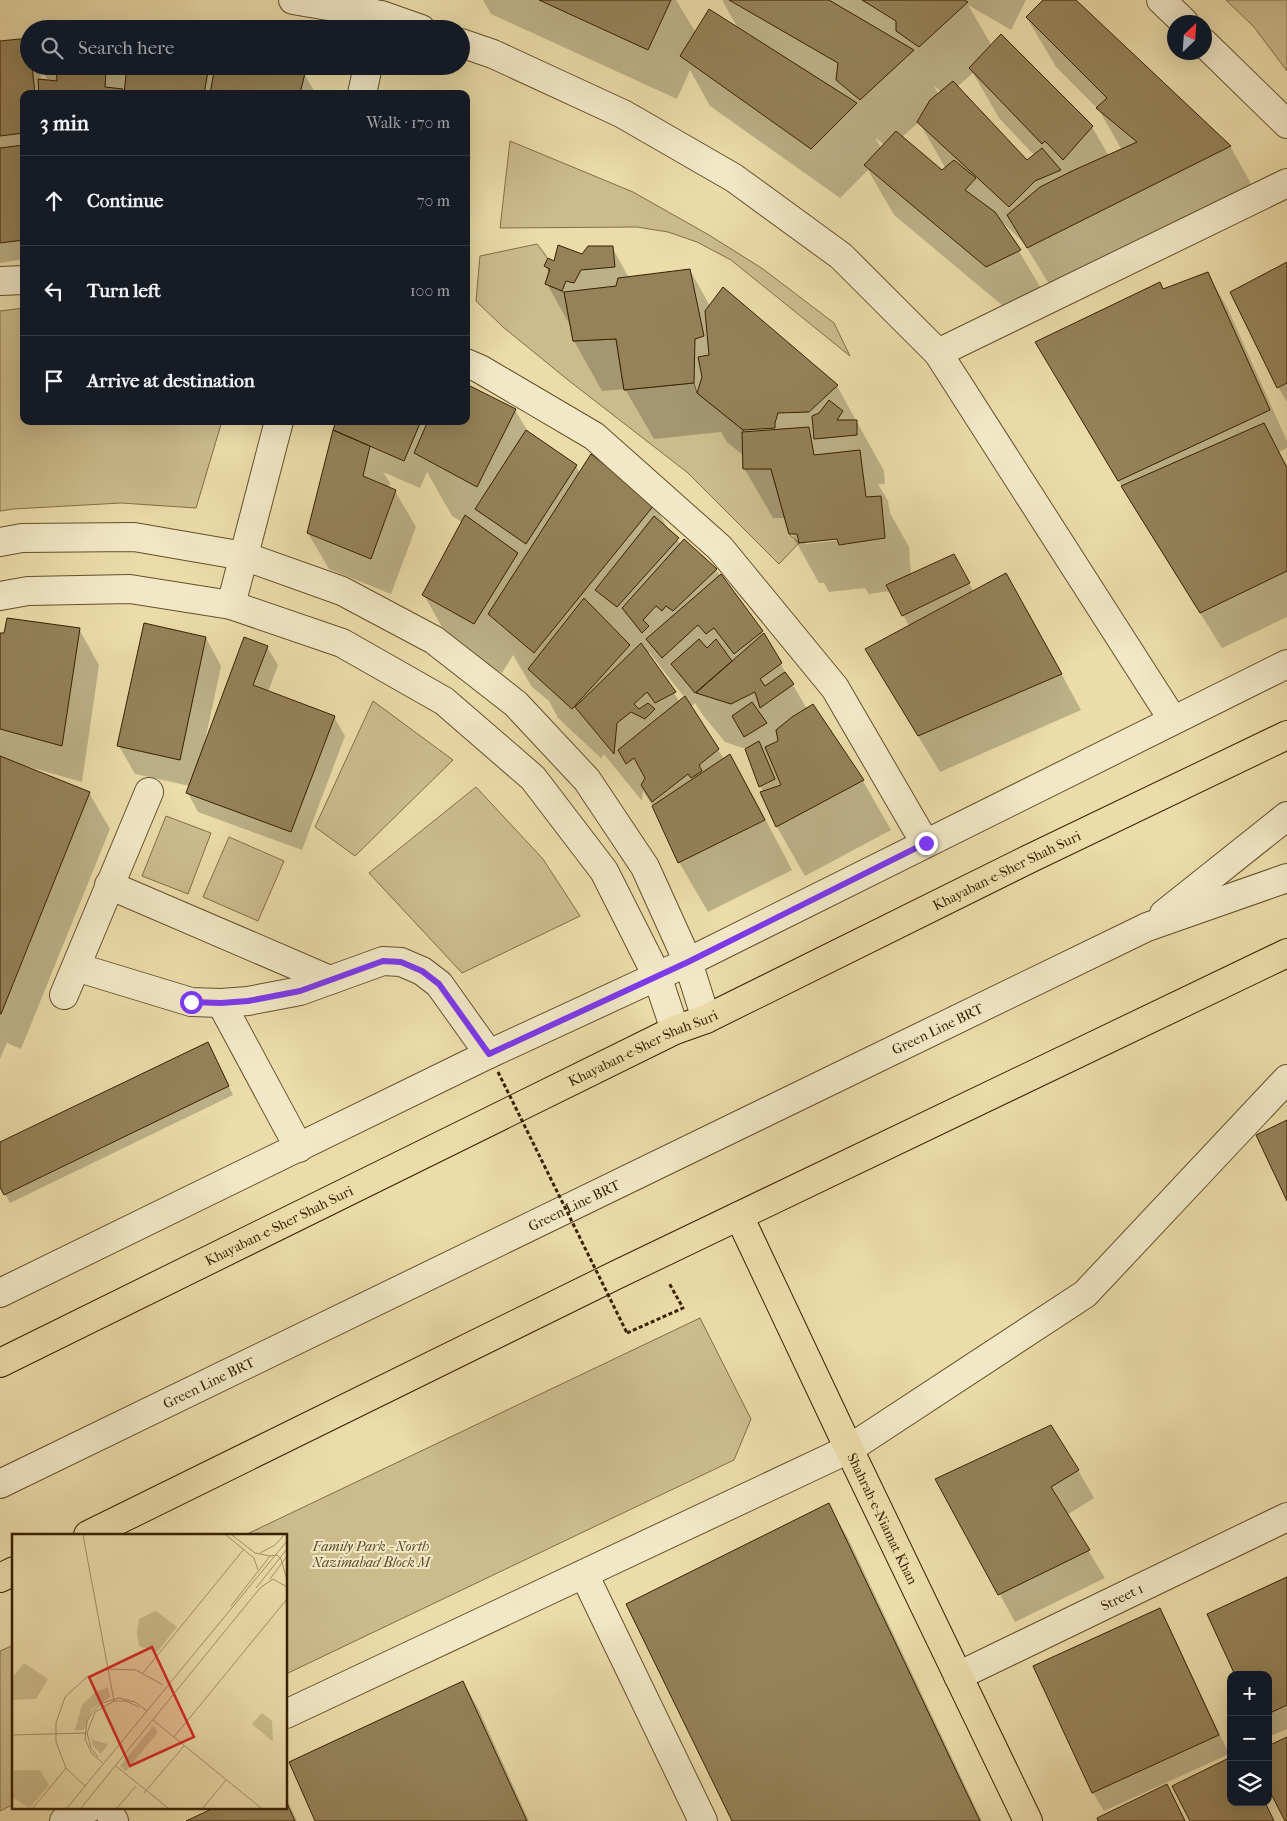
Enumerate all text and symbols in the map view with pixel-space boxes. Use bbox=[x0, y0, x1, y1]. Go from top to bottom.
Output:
north arrow bbox=[1167, 15, 1212, 60]
search box bbox=[20, 20, 470, 75]
icon: search bbox=[38, 34, 66, 62]
text: Search here bbox=[78, 37, 174, 59]
text: 3 min bbox=[40, 111, 89, 135]
text: Walk · 170 m bbox=[366, 113, 450, 132]
icon: ahead bbox=[40, 187, 68, 215]
text: Continue bbox=[87, 190, 163, 212]
text: 70 m bbox=[417, 191, 450, 210]
icon: left bbox=[40, 277, 68, 305]
text: Turn left bbox=[87, 280, 161, 302]
text: 100 m bbox=[410, 281, 450, 300]
icon: arrive bbox=[40, 367, 68, 395]
text: Arrive at destination bbox=[87, 370, 255, 392]
street label: Khayaban-e-Sher Shah Suri bbox=[930, 827, 1084, 914]
route end bbox=[915, 832, 938, 855]
route start bbox=[180, 991, 203, 1014]
street label: Green Line BRT bbox=[889, 999, 986, 1058]
street label: Khayaban-e-Sher Shah Suri bbox=[565, 1006, 720, 1090]
street label: Green Line BRT bbox=[525, 1176, 623, 1235]
street label: Khayaban-e-Sher Shah Suri bbox=[202, 1182, 356, 1269]
street label: Green Line BRT bbox=[160, 1353, 258, 1412]
street label: Shahrah-e-Niamat Khan bbox=[844, 1450, 921, 1587]
inset map bbox=[12, 1534, 288, 1808]
park label: Family Park - North Nazimabad Block M bbox=[311, 1538, 432, 1571]
street label: Street 1 bbox=[1098, 1579, 1146, 1614]
map controls bbox=[1227, 1671, 1272, 1806]
button: + bbox=[1227, 1671, 1272, 1716]
button: − bbox=[1227, 1716, 1272, 1761]
button: layers bbox=[1227, 1761, 1272, 1806]

